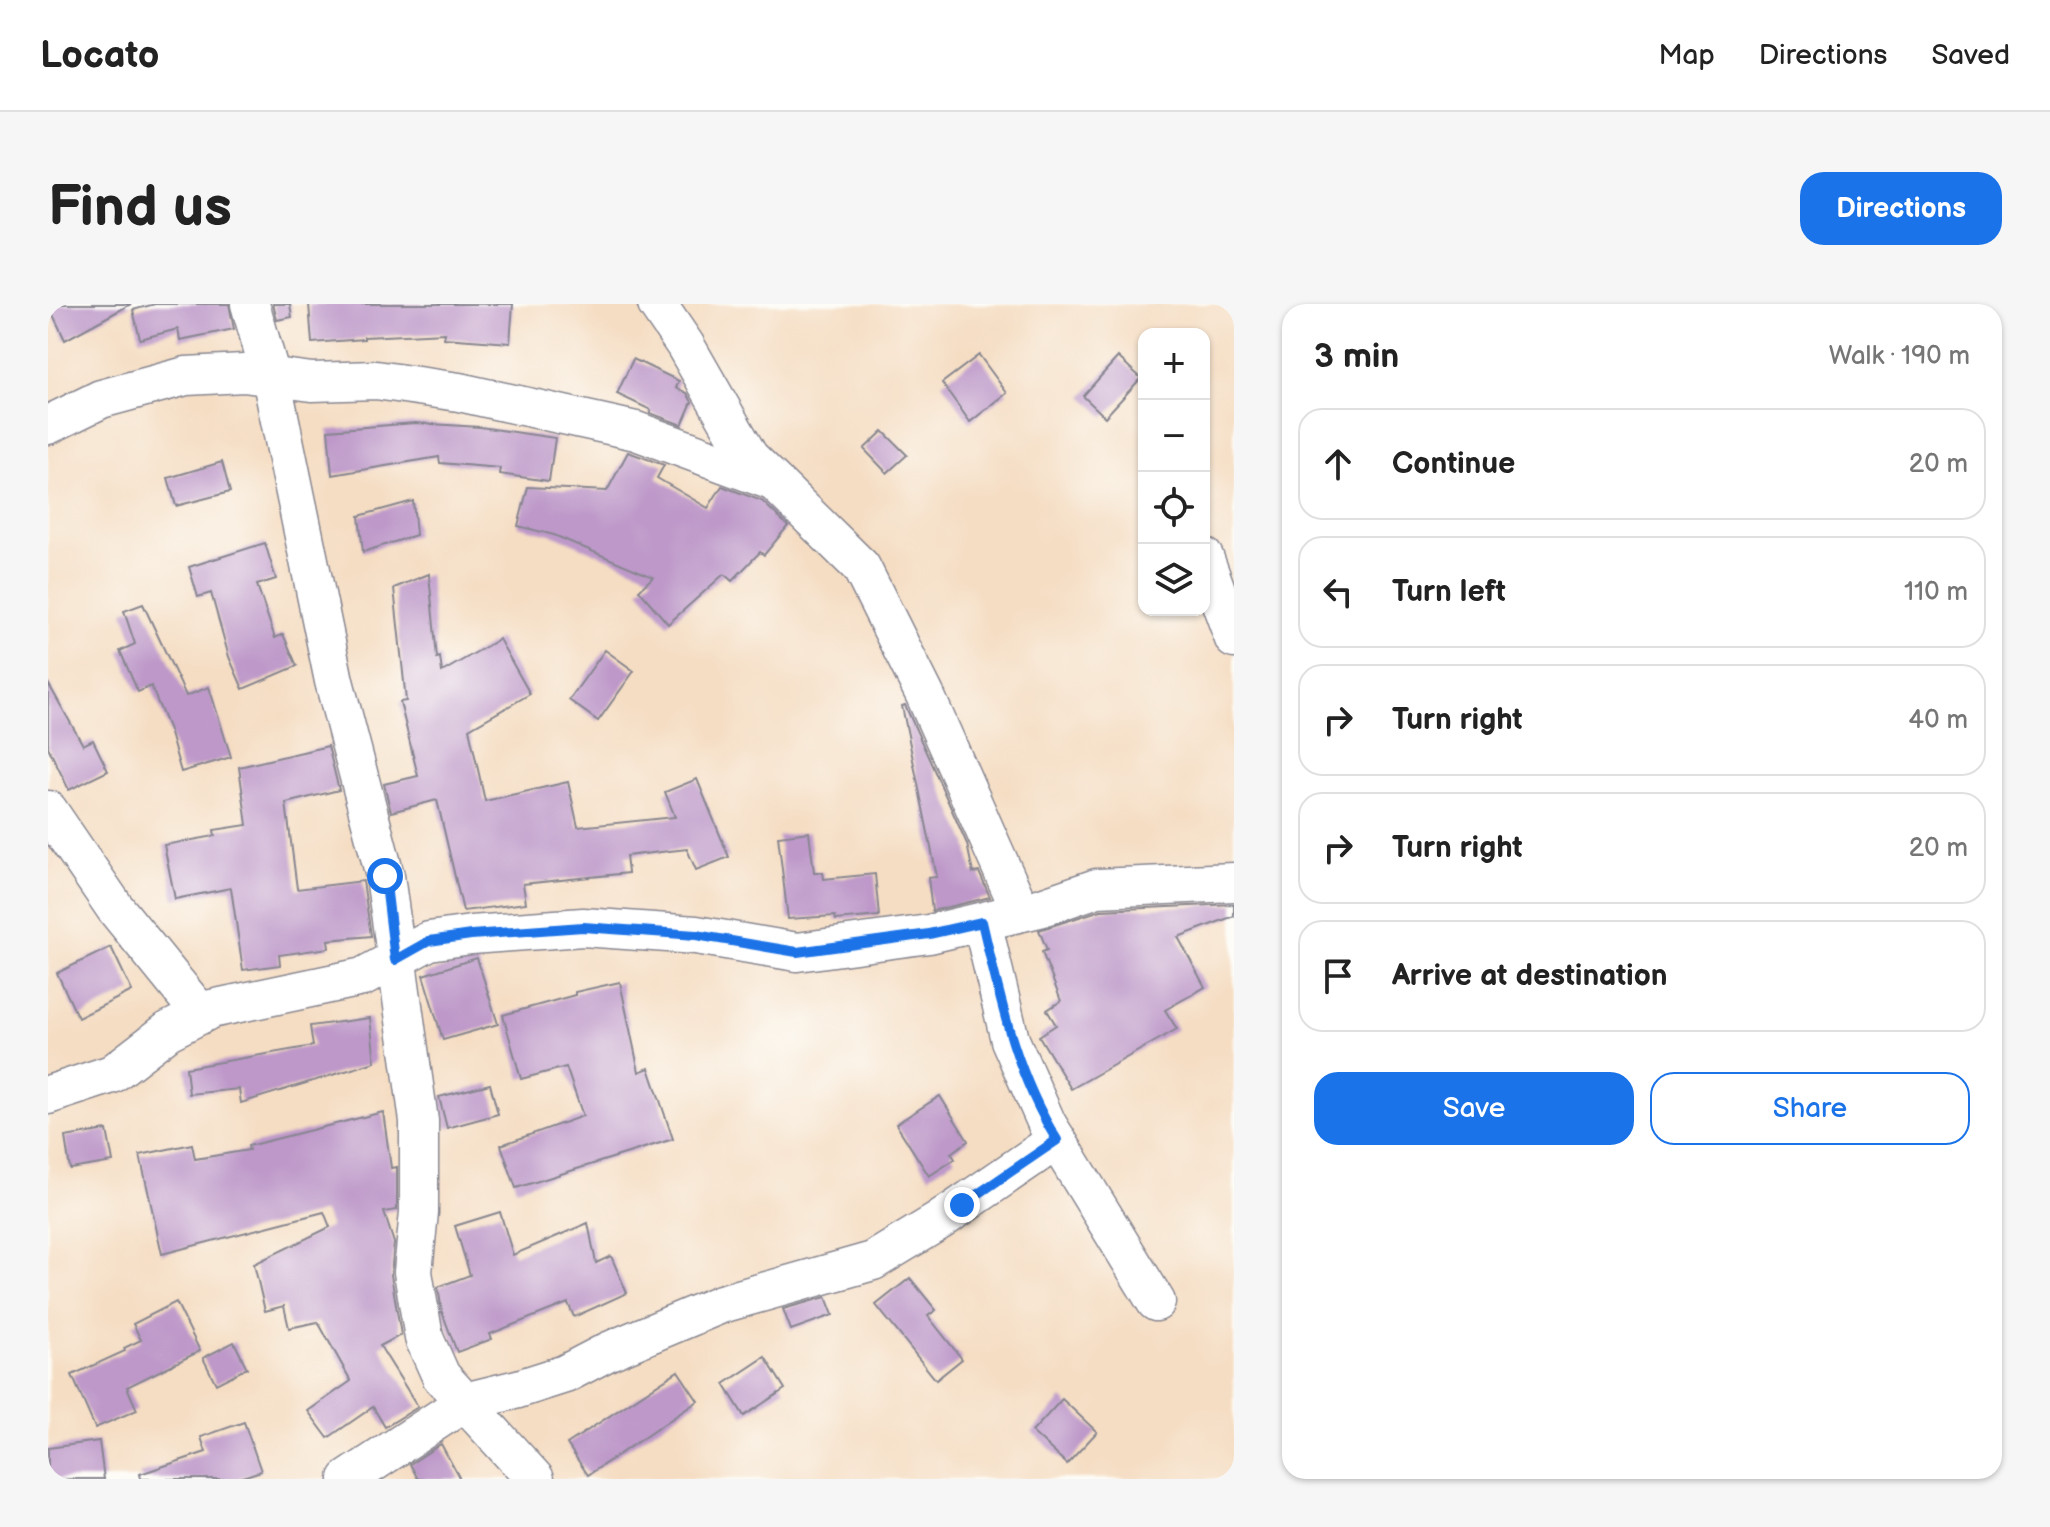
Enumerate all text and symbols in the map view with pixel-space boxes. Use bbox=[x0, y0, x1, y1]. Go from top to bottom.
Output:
text: Locato bbox=[40, 33, 159, 78]
text: Map bbox=[1658, 39, 1715, 72]
text: Directions bbox=[1759, 39, 1887, 72]
text: Saved bbox=[1931, 39, 2010, 72]
button: Directions bbox=[1800, 172, 2002, 245]
text: Find us bbox=[48, 175, 232, 242]
map controls bbox=[1138, 328, 1210, 616]
button: + bbox=[1138, 328, 1210, 400]
text: 3 min bbox=[1314, 336, 1399, 377]
text: Walk · 190 m bbox=[1829, 341, 1970, 372]
button: − bbox=[1138, 400, 1210, 472]
icon: ahead bbox=[1316, 442, 1360, 486]
text: Continue bbox=[1392, 446, 1515, 482]
text: 20 m bbox=[1909, 449, 1968, 480]
button: locate bbox=[1138, 472, 1210, 544]
button: layers bbox=[1138, 544, 1210, 616]
icon: left bbox=[1316, 570, 1360, 614]
text: Turn left bbox=[1392, 574, 1506, 610]
text: 110 m bbox=[1904, 577, 1968, 608]
icon: right bbox=[1316, 698, 1360, 742]
text: Turn right bbox=[1392, 702, 1523, 738]
text: 40 m bbox=[1908, 705, 1968, 736]
icon: right bbox=[1316, 826, 1360, 870]
text: Turn right bbox=[1392, 830, 1523, 866]
text: 20 m bbox=[1909, 833, 1968, 864]
route start bbox=[367, 858, 403, 894]
icon: arrive bbox=[1316, 954, 1360, 998]
text: Arrive at destination bbox=[1392, 958, 1668, 994]
button: Save bbox=[1314, 1072, 1634, 1145]
button: Share bbox=[1650, 1072, 1970, 1145]
route end bbox=[944, 1187, 980, 1223]

